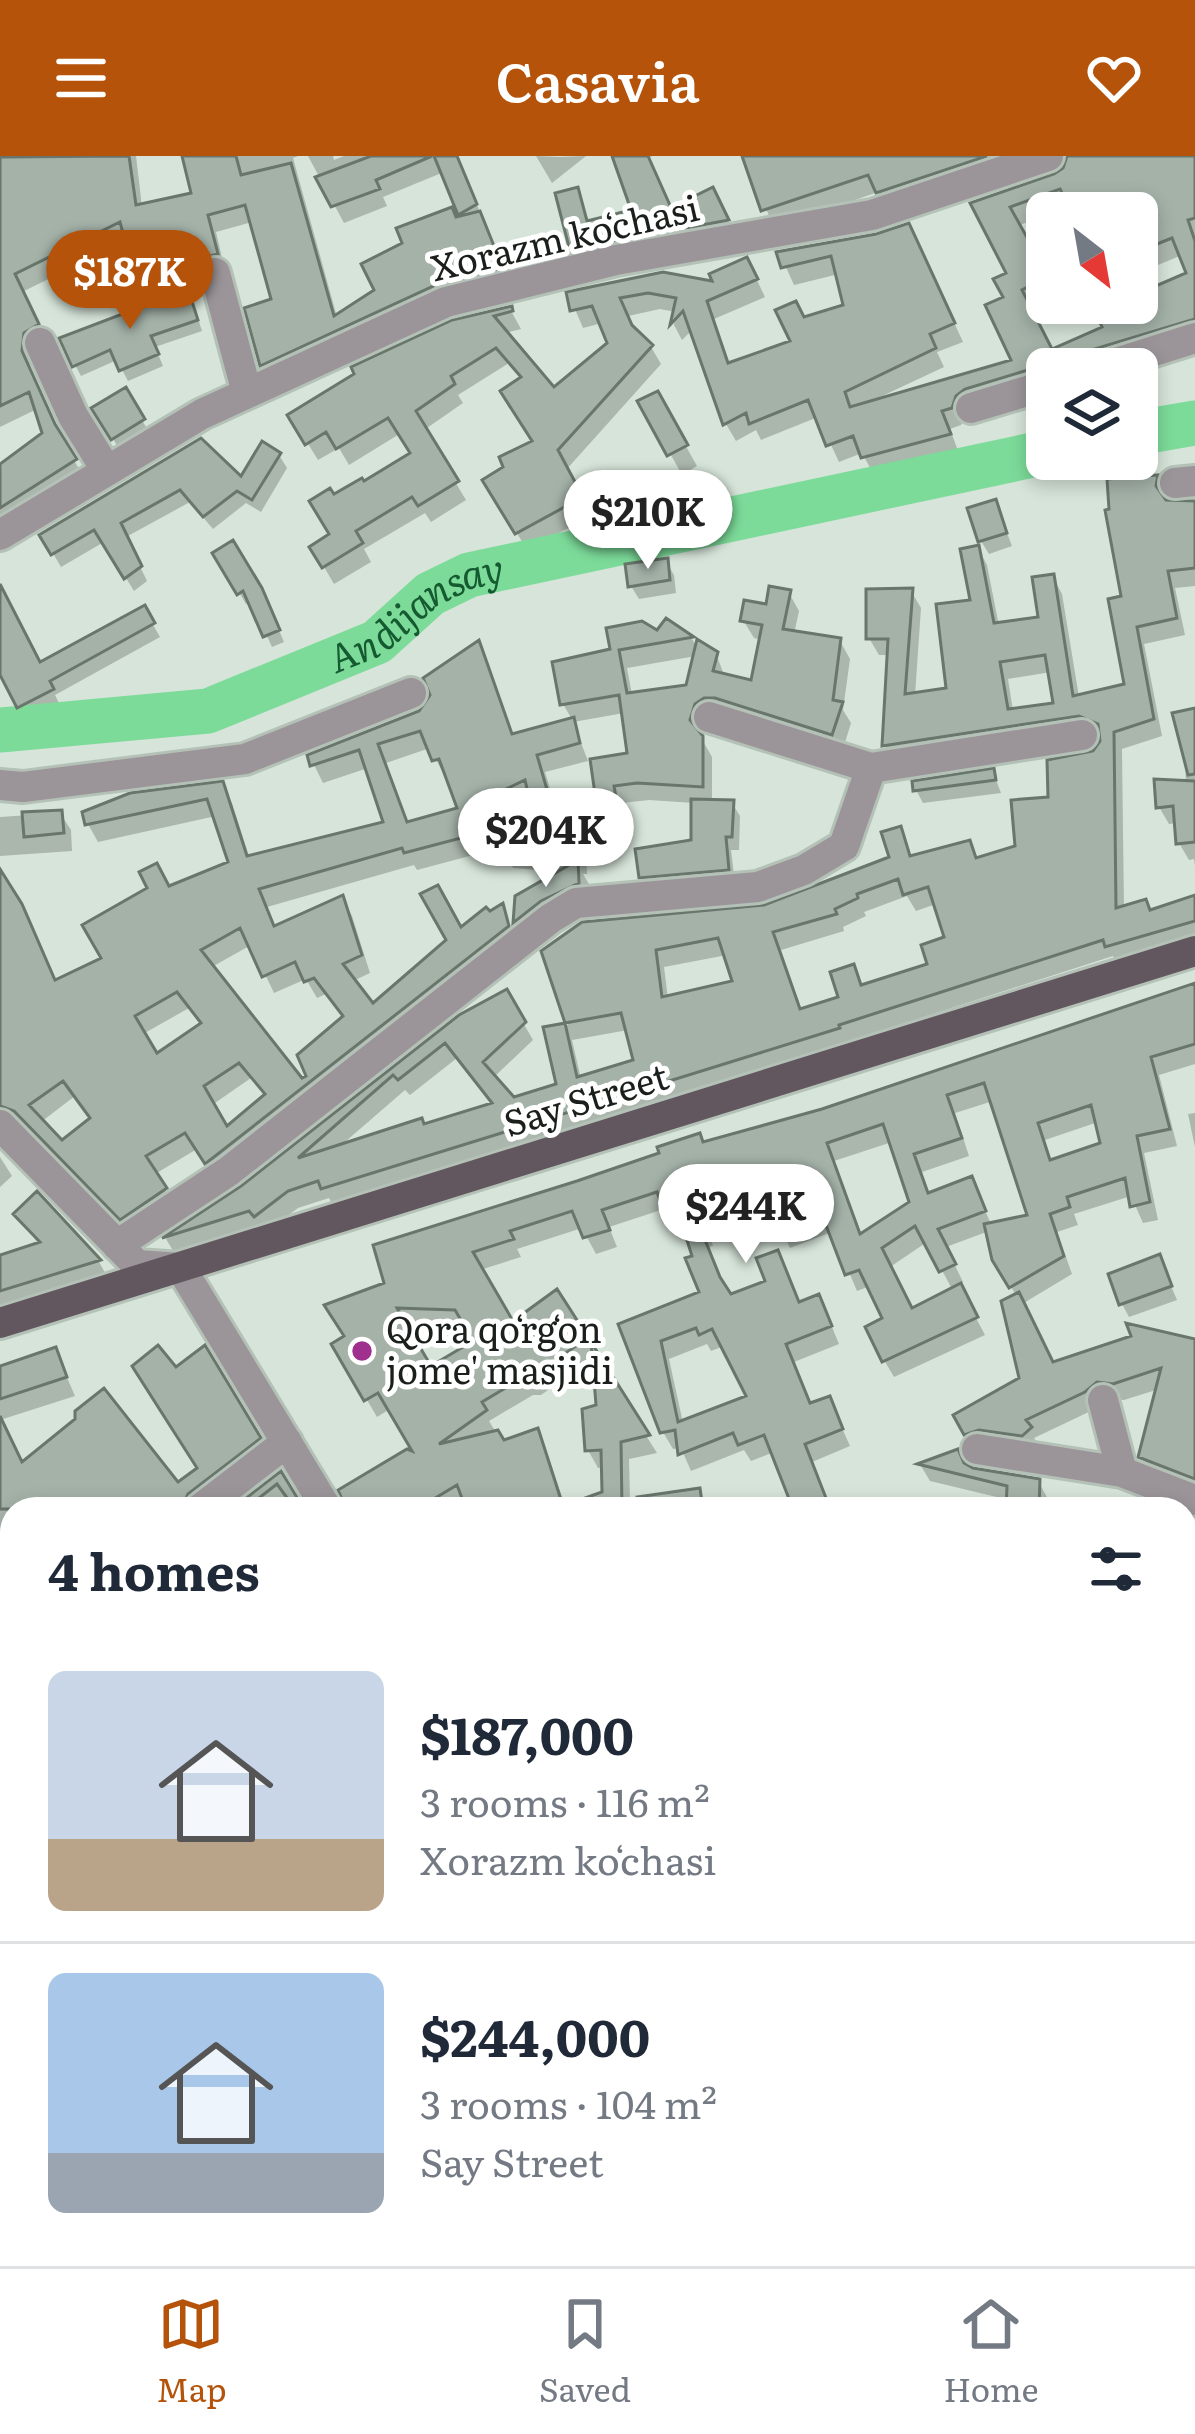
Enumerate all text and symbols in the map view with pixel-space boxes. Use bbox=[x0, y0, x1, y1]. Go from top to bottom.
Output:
text: Casavia bbox=[495, 38, 700, 119]
icon: menu bbox=[48, 45, 114, 111]
icon: heart bbox=[1081, 45, 1147, 111]
street label: Xorazm koʻchasi bbox=[425, 179, 704, 292]
north arrow bbox=[1026, 192, 1158, 324]
map controls bbox=[1026, 192, 1158, 480]
pin: $187K bbox=[46, 230, 214, 332]
text: $187K bbox=[73, 240, 187, 298]
button: layers bbox=[1026, 348, 1158, 480]
pin: $210K bbox=[564, 470, 732, 572]
text: $210K bbox=[591, 480, 705, 538]
water label: Andijansay bbox=[318, 536, 509, 685]
pin: $204K bbox=[462, 788, 630, 890]
text: $204K bbox=[485, 798, 607, 856]
street label: Say Street bbox=[496, 1047, 675, 1148]
pin: $244K bbox=[662, 1164, 830, 1266]
text: $244K bbox=[685, 1174, 807, 1232]
place label: Qora qoʻrgʻon jome' masjidi bbox=[386, 1301, 613, 1395]
marker: Qora qoʻrgʻon jome' masjidi bbox=[349, 1338, 375, 1364]
text: 4 homes bbox=[48, 1531, 260, 1607]
icon: filters bbox=[1083, 1536, 1149, 1602]
text: $187,000 bbox=[420, 1695, 634, 1771]
icon: home bbox=[144, 1719, 288, 1863]
text: 3 rooms · 116 m² bbox=[420, 1771, 710, 1829]
text: Xorazm koʻchasi bbox=[420, 1829, 716, 1887]
text: $244,000 bbox=[420, 1997, 650, 2073]
icon: home bbox=[144, 2021, 288, 2165]
text: 3 rooms · 104 m² bbox=[420, 2073, 717, 2131]
text: Say Street bbox=[420, 2131, 604, 2189]
tab: Map bbox=[156, 2291, 227, 2412]
tab: Saved bbox=[539, 2291, 631, 2412]
tab: Home bbox=[943, 2291, 1039, 2412]

